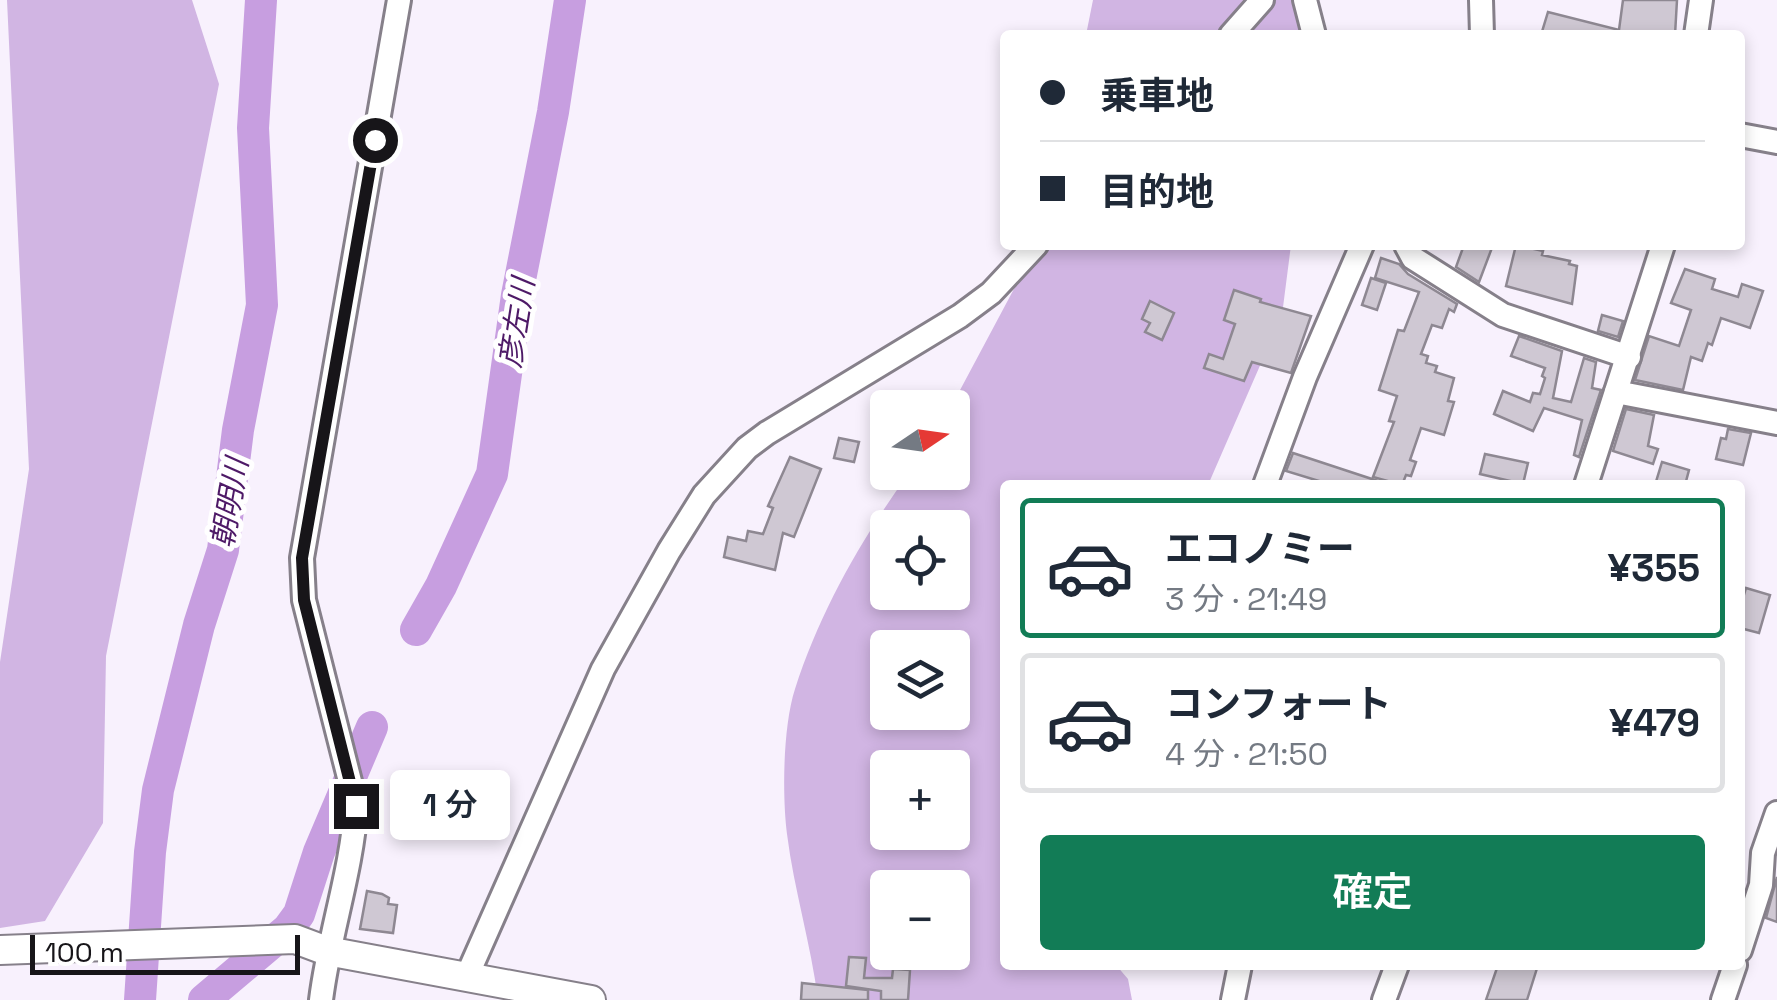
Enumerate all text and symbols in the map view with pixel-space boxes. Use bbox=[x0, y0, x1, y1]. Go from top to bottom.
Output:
text: 乗車地 bbox=[1100, 72, 1214, 120]
route start bbox=[353, 118, 398, 163]
text: 目的地 bbox=[1100, 168, 1214, 216]
water label: 彦左川 bbox=[490, 272, 543, 370]
north arrow bbox=[870, 390, 970, 490]
map controls bbox=[870, 390, 970, 970]
water label: 朝明川 bbox=[202, 452, 257, 551]
button: locate bbox=[870, 510, 970, 610]
icon: car bbox=[1045, 523, 1135, 613]
text: エコノミー bbox=[1165, 525, 1355, 573]
text: ¥355 bbox=[1608, 544, 1700, 592]
text: 3 分 · 21:49 bbox=[1165, 579, 1327, 619]
button: layers bbox=[870, 630, 970, 730]
icon: car bbox=[1045, 678, 1135, 768]
text: コンフォート bbox=[1165, 680, 1392, 728]
text: ¥479 bbox=[1609, 699, 1700, 747]
text: 4 分 · 21:50 bbox=[1165, 734, 1328, 774]
button: + bbox=[870, 750, 970, 850]
callout: 1 分 bbox=[391, 771, 511, 841]
route end bbox=[334, 784, 379, 829]
text: 1 分 bbox=[423, 785, 477, 825]
button: 確定 bbox=[1040, 835, 1705, 950]
button: − bbox=[870, 870, 970, 970]
scale bar bbox=[30, 930, 300, 974]
text: 100 m bbox=[45, 934, 124, 970]

